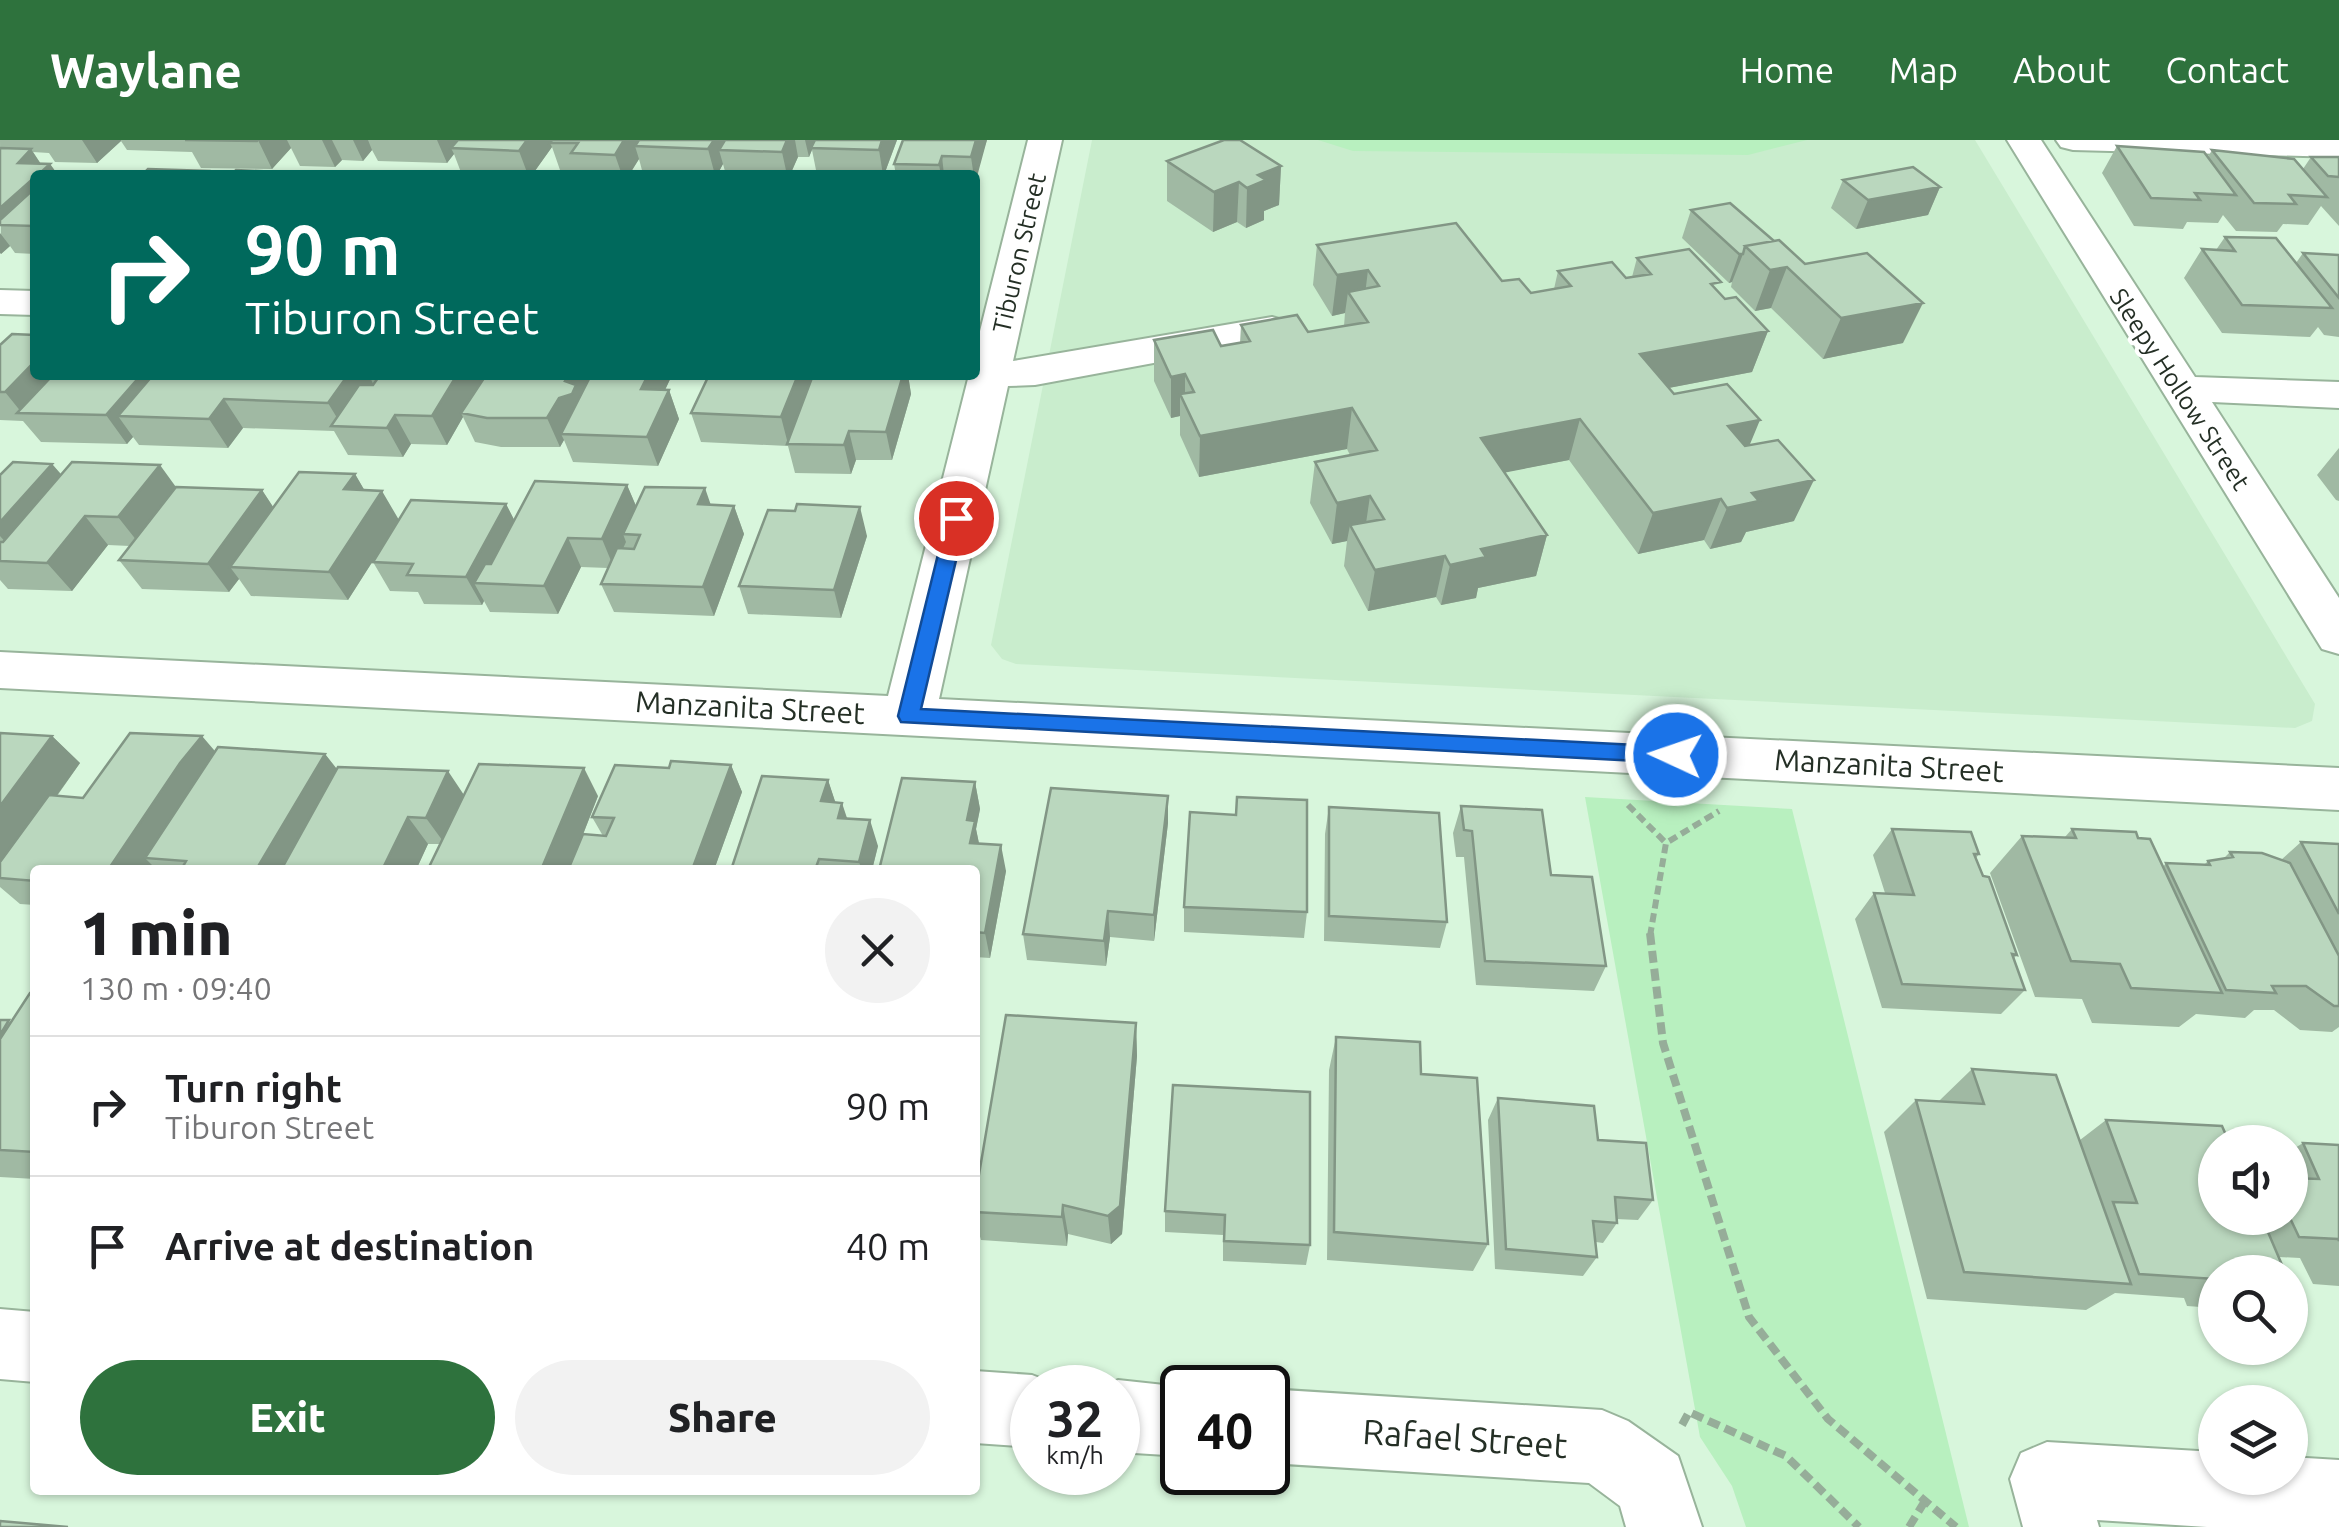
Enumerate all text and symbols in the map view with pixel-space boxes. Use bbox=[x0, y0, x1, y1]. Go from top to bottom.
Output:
text: Waylane bbox=[50, 43, 242, 97]
text: Home bbox=[1740, 50, 1834, 90]
text: Map bbox=[1889, 50, 1958, 90]
text: About bbox=[2013, 50, 2110, 90]
text: Contact bbox=[2165, 50, 2289, 90]
street label: Tiburon Street bbox=[987, 170, 1051, 336]
icon: right bbox=[80, 210, 210, 340]
text: 90 m bbox=[245, 210, 401, 288]
street label: Sleepy Hollow Street bbox=[2104, 283, 2256, 495]
text: Tiburon Street bbox=[245, 292, 539, 343]
pin bbox=[914, 476, 999, 561]
icon: arrive bbox=[929, 491, 984, 546]
street label: Manzanita Street bbox=[634, 684, 866, 730]
position arrow bbox=[1624, 703, 1728, 807]
street label: Manzanita Street bbox=[1773, 742, 2005, 788]
button: close bbox=[825, 898, 930, 1003]
text: 1 min bbox=[80, 899, 233, 966]
text: 130 m · 09:40 bbox=[80, 970, 272, 1006]
text: Turn right bbox=[165, 1067, 342, 1109]
icon: right bbox=[80, 1079, 135, 1134]
text: 90 m bbox=[846, 1085, 930, 1127]
text: Tiburon Street bbox=[165, 1109, 374, 1145]
map controls bbox=[2198, 1125, 2308, 1495]
button: sound bbox=[2198, 1125, 2308, 1235]
icon: arrive bbox=[80, 1219, 135, 1274]
text: Arrive at destination bbox=[165, 1225, 534, 1267]
text: 40 m bbox=[846, 1225, 930, 1267]
button: search bbox=[2198, 1255, 2308, 1365]
button: Exit bbox=[80, 1360, 495, 1475]
button: Share bbox=[515, 1360, 930, 1475]
speed limit sign: 40 bbox=[1160, 1365, 1290, 1495]
button: layers bbox=[2198, 1385, 2308, 1495]
text: 32 bbox=[1047, 1390, 1103, 1446]
street label: Rafael Street bbox=[1361, 1411, 1569, 1465]
text: km/h bbox=[1046, 1441, 1104, 1469]

